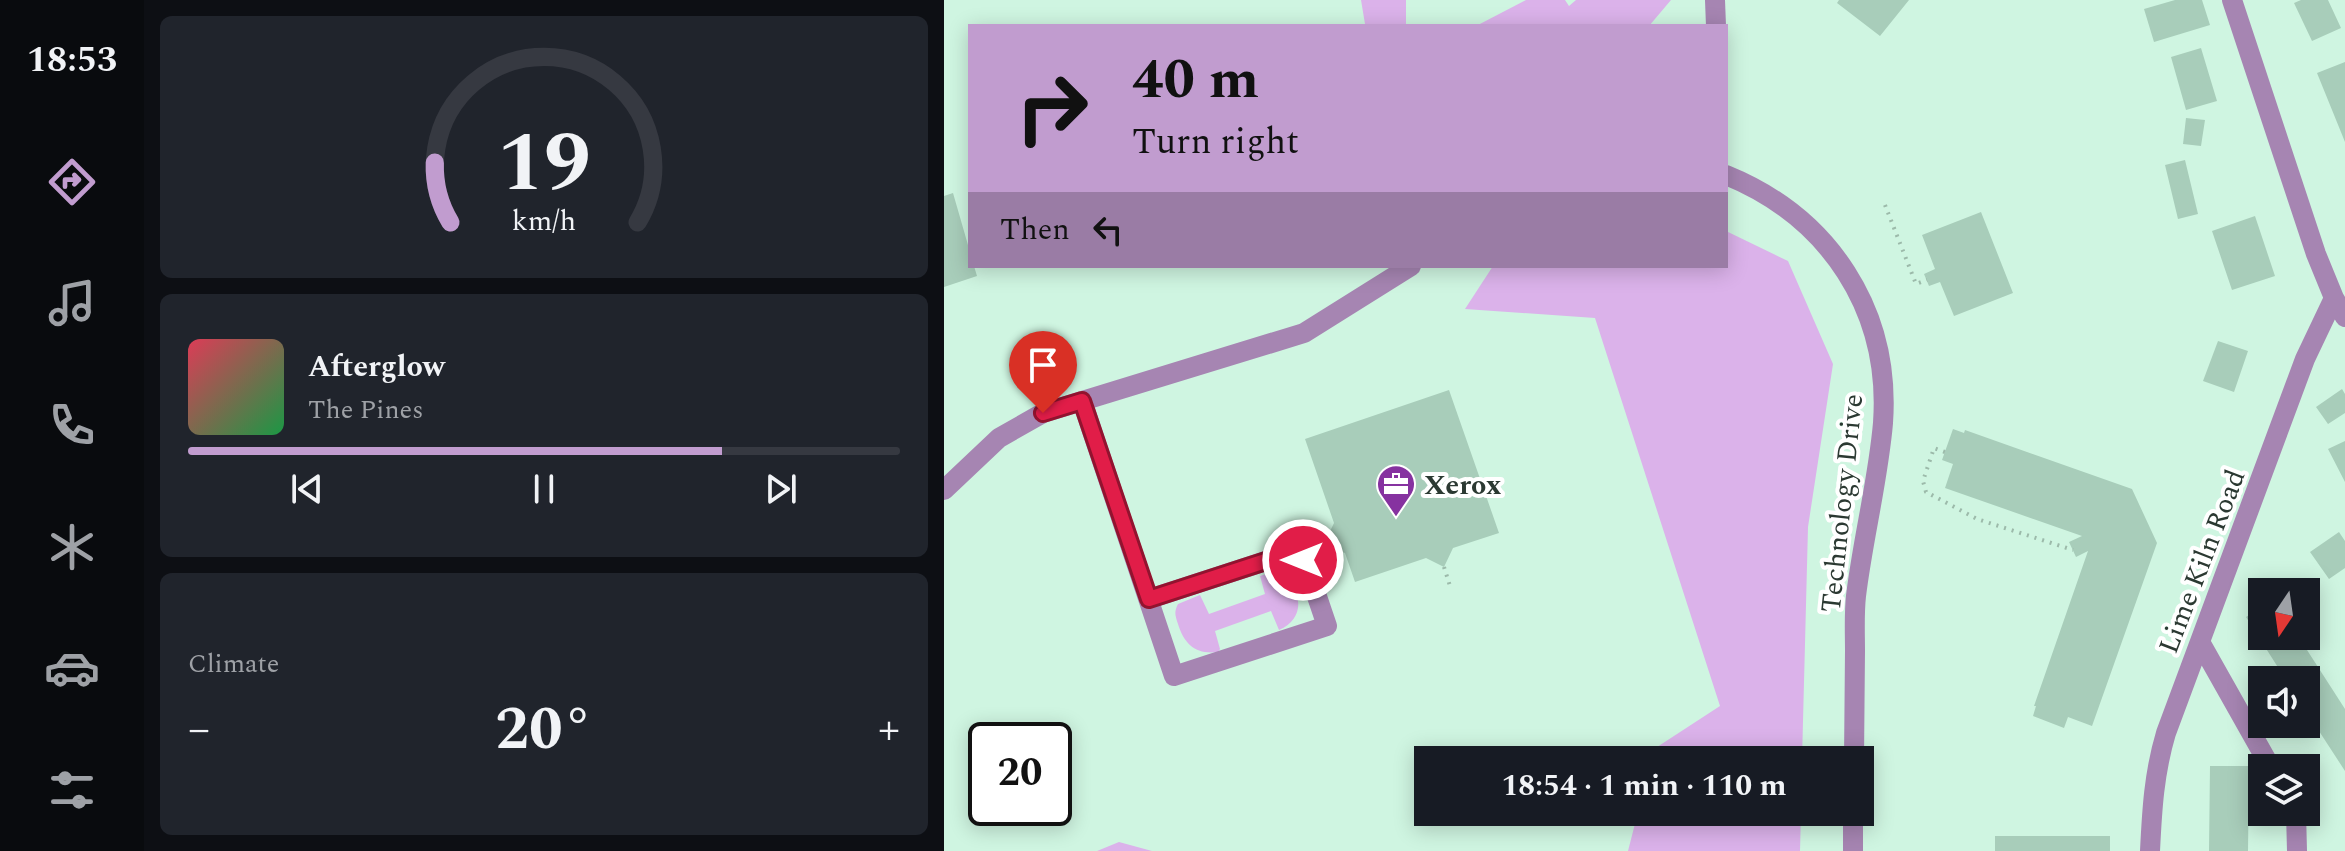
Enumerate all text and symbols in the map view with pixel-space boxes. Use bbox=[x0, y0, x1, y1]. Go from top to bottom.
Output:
text: 18:53 bbox=[27, 33, 117, 88]
text: 40 m bbox=[1132, 38, 1259, 123]
icon: right bbox=[1000, 56, 1104, 160]
text: 19 bbox=[497, 101, 591, 228]
text: Turn right bbox=[1132, 115, 1299, 170]
icon: directions bbox=[44, 154, 100, 210]
text: km/h bbox=[512, 200, 576, 243]
text: Then bbox=[1000, 207, 1070, 253]
icon: left bbox=[1086, 208, 1130, 252]
icon: music bbox=[44, 275, 100, 331]
pin bbox=[1009, 331, 1077, 413]
icon: arrive bbox=[1021, 343, 1065, 387]
text: Afterglow bbox=[308, 344, 445, 390]
text: The Pines bbox=[308, 390, 423, 430]
street label: Technology Drive bbox=[1810, 392, 1875, 615]
icon: phone bbox=[44, 397, 100, 453]
office icon: Xerox bbox=[1375, 463, 1417, 518]
street label: Lime Kiln Road bbox=[2148, 463, 2257, 660]
place label: Xerox bbox=[1424, 464, 1501, 507]
icon: previous bbox=[285, 467, 329, 511]
icon: pause bbox=[522, 467, 566, 511]
icon: next bbox=[759, 467, 803, 511]
position arrow bbox=[1261, 518, 1345, 602]
icon: climate bbox=[44, 519, 100, 575]
north arrow bbox=[2248, 578, 2320, 650]
map controls bbox=[2248, 578, 2320, 826]
icon: car bbox=[44, 640, 100, 696]
text: Climate bbox=[188, 644, 279, 684]
button: sound bbox=[2248, 666, 2320, 738]
text: 20° bbox=[495, 684, 593, 776]
text: − bbox=[188, 696, 210, 763]
text: + bbox=[878, 696, 900, 763]
speed limit sign: 20 bbox=[968, 722, 1072, 826]
button: layers bbox=[2248, 754, 2320, 826]
icon: filters bbox=[44, 762, 100, 818]
text: 18:54 · 1 min · 110 m bbox=[1501, 763, 1787, 809]

